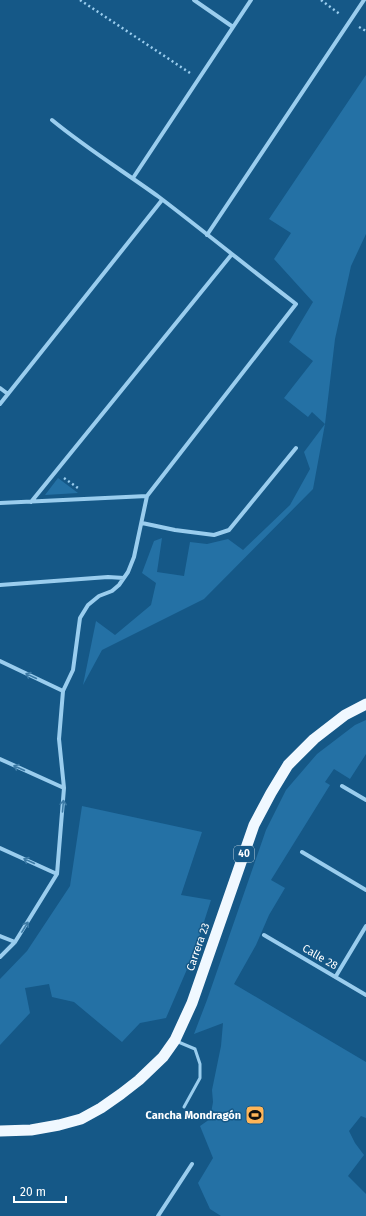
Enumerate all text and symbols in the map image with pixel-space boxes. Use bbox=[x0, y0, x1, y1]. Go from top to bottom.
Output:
one-way arrow bbox=[26, 672, 38, 679]
one-way arrow bbox=[14, 764, 26, 771]
one-way arrow bbox=[59, 800, 66, 813]
road number: 40 bbox=[234, 846, 254, 862]
one-way arrow bbox=[23, 857, 35, 864]
one-way arrow bbox=[21, 921, 29, 933]
street label: Carrera 23 bbox=[184, 921, 212, 973]
street label: Calle 28 bbox=[300, 942, 340, 972]
sports icon: Cancha Mondragón bbox=[244, 1104, 266, 1126]
place label: Cancha Mondragón bbox=[146, 1109, 241, 1122]
scale bar bbox=[14, 1178, 66, 1204]
text: 20 m bbox=[20, 1185, 46, 1199]

